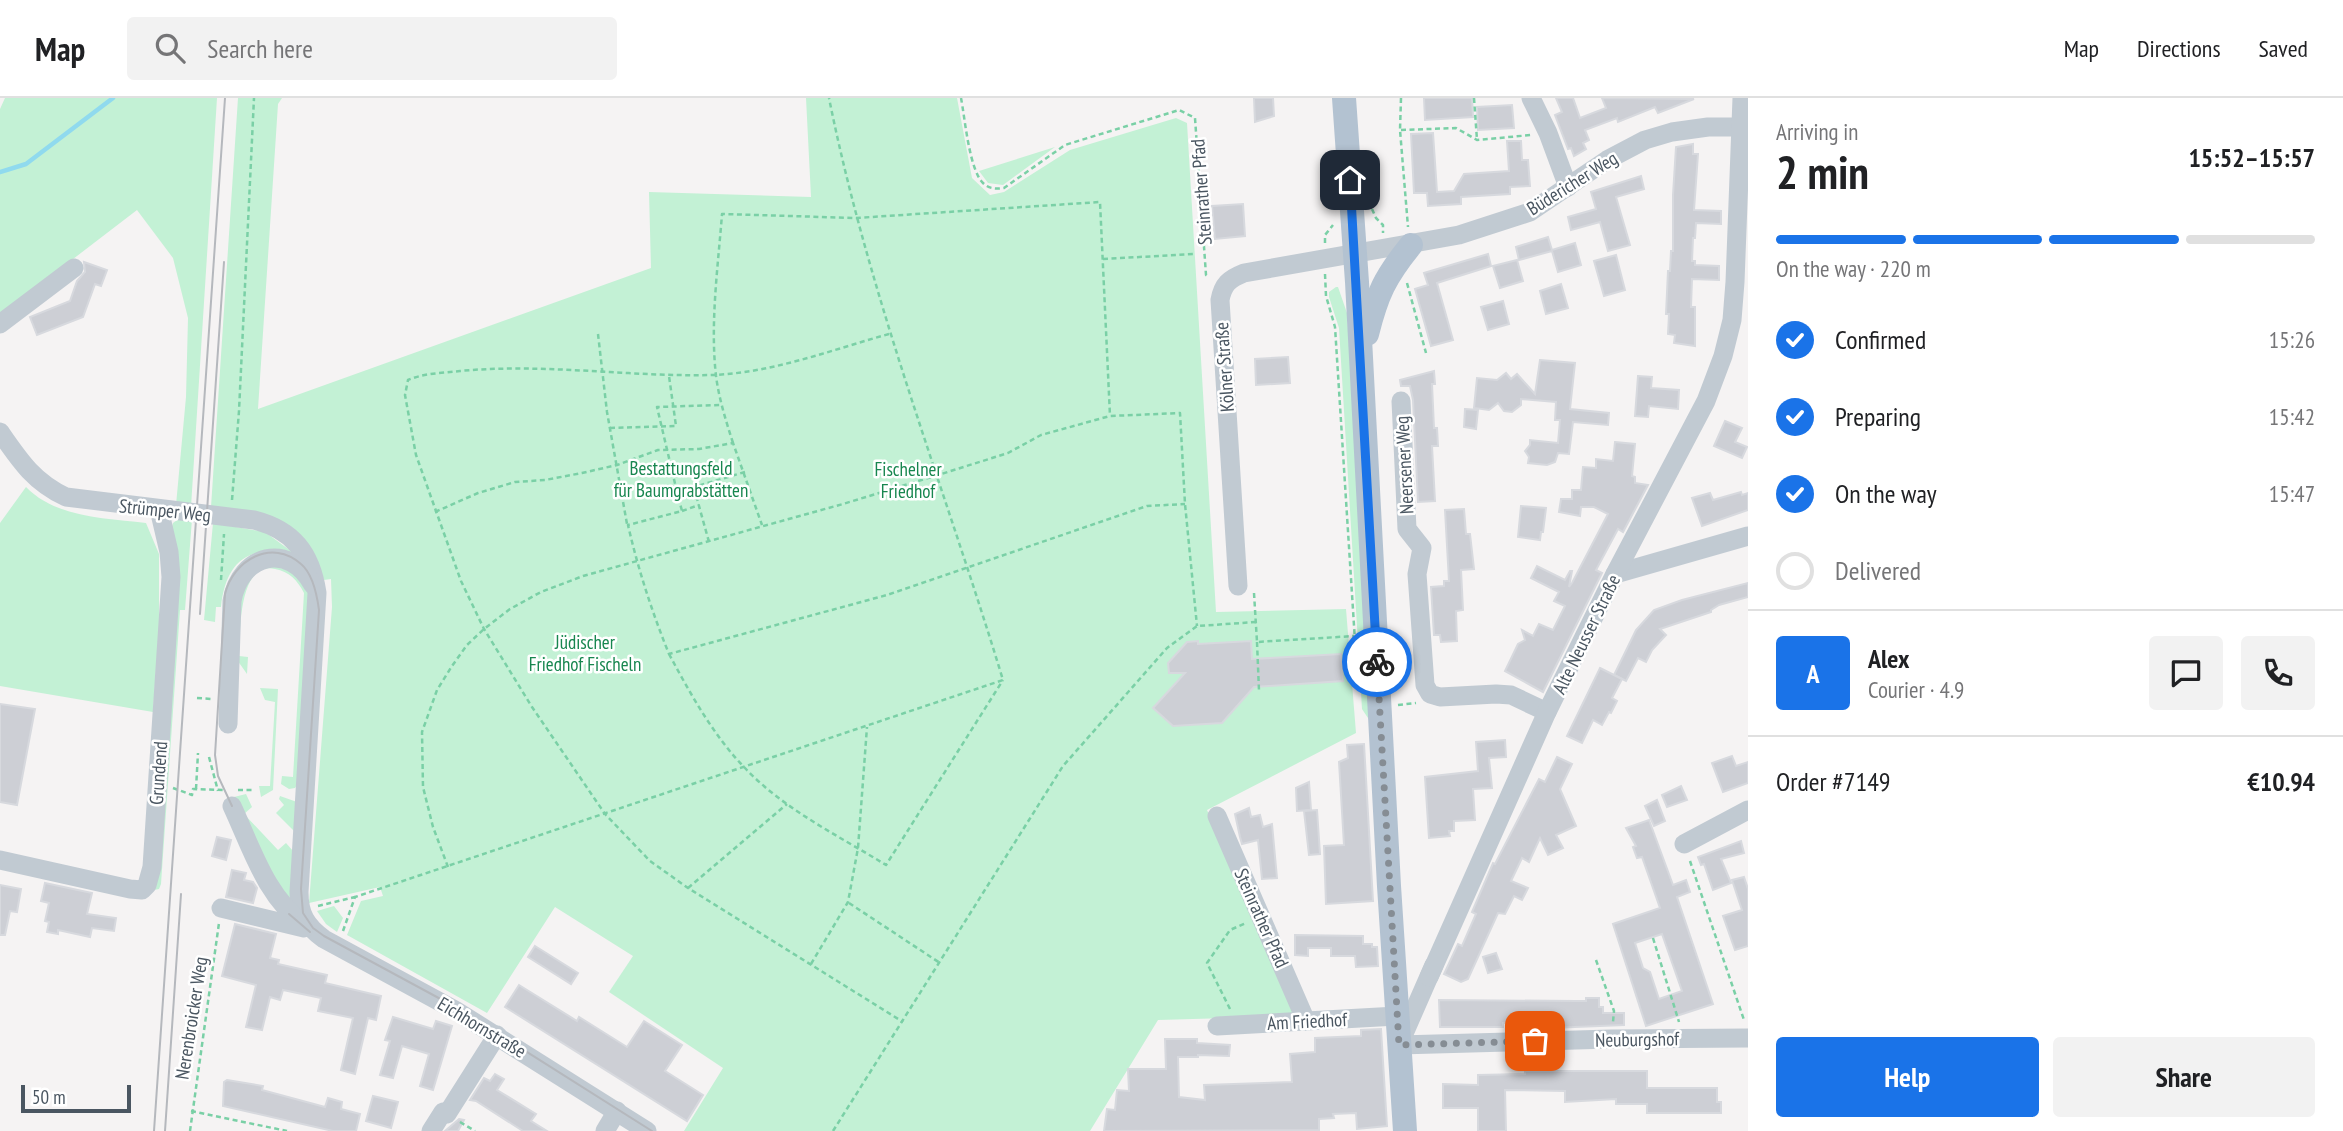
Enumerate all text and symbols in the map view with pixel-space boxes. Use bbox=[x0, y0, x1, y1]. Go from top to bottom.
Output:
search box bbox=[127, 17, 617, 80]
text: Map bbox=[35, 27, 85, 70]
icon: search bbox=[151, 29, 189, 67]
text: Search here bbox=[207, 32, 313, 65]
text: Map bbox=[2064, 33, 2099, 64]
text: Directions bbox=[2137, 33, 2221, 64]
text: Saved bbox=[2259, 33, 2308, 64]
text: Arriving in bbox=[1776, 117, 1858, 146]
street label: Steinrather Pfad bbox=[1185, 138, 1217, 246]
text: 15:52–15:57 bbox=[2188, 141, 2315, 174]
text: 2 min bbox=[1776, 142, 1869, 202]
street label: Büdericher Weg bbox=[1522, 146, 1622, 220]
pin bbox=[1320, 150, 1380, 210]
icon: home bbox=[1331, 161, 1369, 199]
text: On the way · 220 m bbox=[1776, 254, 1931, 283]
street label: Kölner Straße bbox=[1209, 321, 1239, 413]
icon: check bbox=[1776, 321, 1814, 359]
text: Confirmed bbox=[1835, 323, 1926, 356]
text: 15:26 bbox=[2269, 325, 2315, 354]
icon: check bbox=[1776, 398, 1814, 436]
text: Preparing bbox=[1835, 400, 1921, 433]
text: 15:42 bbox=[2269, 402, 2315, 431]
street label: Neersener Weg bbox=[1389, 415, 1419, 515]
park label: Bestattungsfeld für Baumgrabstätten bbox=[614, 456, 748, 502]
park label: Fischelner Friedhof bbox=[874, 457, 942, 503]
icon: check bbox=[1776, 475, 1814, 513]
text: On the way bbox=[1835, 477, 1937, 510]
text: 15:47 bbox=[2269, 479, 2315, 508]
street label: Strümper Weg bbox=[118, 493, 212, 527]
text: Delivered bbox=[1835, 554, 1921, 587]
street label: Alte Neusser Straße bbox=[1547, 570, 1625, 698]
courier bbox=[1342, 627, 1412, 697]
park label: Jüdischer Friedhof Fischeln bbox=[529, 630, 641, 676]
button: chat bbox=[2149, 636, 2223, 710]
button: phone bbox=[2241, 636, 2315, 710]
text: Alex bbox=[1868, 642, 1909, 675]
icon: bike bbox=[1358, 643, 1396, 681]
text: A bbox=[1806, 657, 1820, 690]
text: Courier · 4.9 bbox=[1868, 675, 1964, 704]
street label: Grundend bbox=[144, 740, 172, 806]
text: Order #7149 bbox=[1776, 765, 1891, 798]
text: €10.94 bbox=[2247, 765, 2315, 798]
street label: Steinrather Pfad bbox=[1229, 865, 1295, 971]
street label: Nerenbroicker Weg bbox=[169, 955, 213, 1081]
street label: Eichhornstraße bbox=[433, 991, 531, 1063]
street label: Am Friedhof bbox=[1266, 1007, 1349, 1035]
pin bbox=[1505, 1011, 1565, 1071]
icon: bag bbox=[1516, 1022, 1554, 1060]
street label: Neuburgshof bbox=[1595, 1026, 1680, 1052]
button: Help bbox=[1776, 1037, 2039, 1117]
button: Share bbox=[2053, 1037, 2315, 1117]
scale bar bbox=[21, 1082, 131, 1114]
text: 50 m bbox=[32, 1085, 66, 1109]

